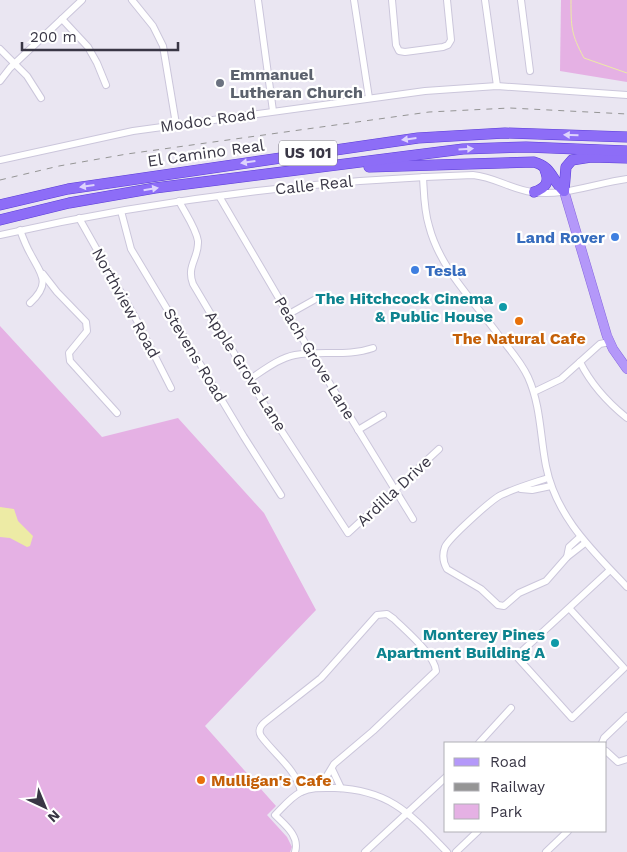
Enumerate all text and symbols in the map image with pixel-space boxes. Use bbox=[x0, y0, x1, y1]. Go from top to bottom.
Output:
scale bar bbox=[22, 20, 179, 52]
text: 200 m bbox=[30, 28, 77, 46]
place label: Emmanuel Lutheran Church bbox=[230, 65, 363, 102]
marker: Emmanuel Lutheran Church bbox=[214, 77, 226, 89]
street label: Modoc Road bbox=[159, 104, 257, 136]
one-way arrow bbox=[563, 131, 579, 139]
street label: El Camino Real bbox=[146, 135, 266, 171]
one-way arrow bbox=[401, 135, 417, 143]
road number: US 101 bbox=[279, 140, 337, 166]
one-way arrow bbox=[458, 145, 474, 153]
one-way arrow bbox=[240, 158, 256, 166]
street label: Calle Real bbox=[274, 171, 354, 199]
one-way arrow bbox=[79, 182, 95, 190]
one-way arrow bbox=[143, 185, 159, 193]
place label: Land Rover bbox=[516, 228, 605, 247]
marker: Land Rover bbox=[609, 231, 621, 243]
street label: Northview Road bbox=[88, 245, 164, 361]
place label: Tesla bbox=[425, 261, 467, 280]
marker: Tesla bbox=[409, 264, 421, 276]
place label: The Hitchcock Cinema & Public House bbox=[315, 289, 494, 326]
street label: Peach Grove Lane bbox=[271, 293, 359, 423]
marker: The Hitchcock Cinema & Public House bbox=[497, 301, 509, 313]
street label: Stevens Road bbox=[159, 305, 231, 405]
street label: Apple Grove Lane bbox=[201, 307, 291, 435]
marker: The Natural Cafe bbox=[513, 315, 525, 327]
place label: The Natural Cafe bbox=[452, 329, 586, 348]
street label: Ardilla Drive bbox=[353, 452, 435, 530]
place label: Monterey Pines Apartment Building A bbox=[376, 625, 545, 662]
marker: Monterey Pines Apartment Building A bbox=[549, 637, 561, 649]
legend bbox=[444, 742, 607, 832]
text: Road bbox=[490, 753, 527, 771]
place label: Mulligan's Cafe bbox=[211, 771, 332, 790]
marker: Mulligan's Cafe bbox=[195, 774, 207, 786]
text: Railway bbox=[490, 778, 545, 796]
north arrow bbox=[20, 782, 70, 832]
text: Park bbox=[490, 803, 523, 821]
text: N bbox=[45, 807, 63, 826]

